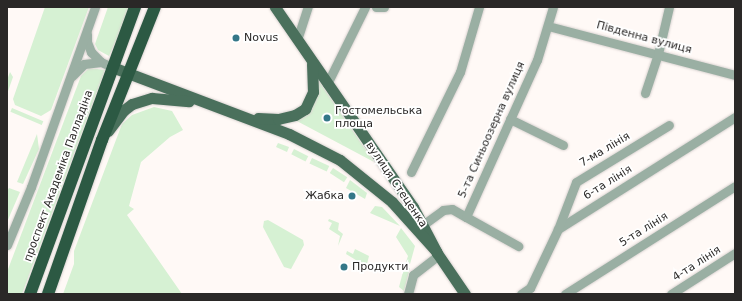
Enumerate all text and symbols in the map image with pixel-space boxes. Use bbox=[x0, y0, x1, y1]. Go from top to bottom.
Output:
street label: Південна вулиця bbox=[595, 19, 693, 57]
place label: Novus bbox=[244, 31, 278, 45]
marker: Novus bbox=[231, 33, 241, 43]
street label: 5-та Синьоозерна вулиця bbox=[456, 60, 528, 200]
street label: проспект Академіка Палладіна bbox=[22, 89, 96, 263]
place label: Гостомельська площа bbox=[335, 105, 422, 131]
marker: Гостомельська площа bbox=[322, 113, 332, 123]
street label: 7-ма лінія bbox=[577, 130, 633, 170]
street label: вулиця Стеценка bbox=[362, 140, 430, 230]
street label: 6-та лінія bbox=[581, 163, 635, 203]
place label: Жабка bbox=[305, 189, 344, 203]
marker: Жабка bbox=[347, 191, 357, 201]
street label: 5-та лінія bbox=[617, 210, 671, 250]
street label: 4-та лінія bbox=[671, 244, 723, 284]
place label: Продукти bbox=[352, 260, 408, 274]
marker: Продукти bbox=[339, 262, 349, 272]

